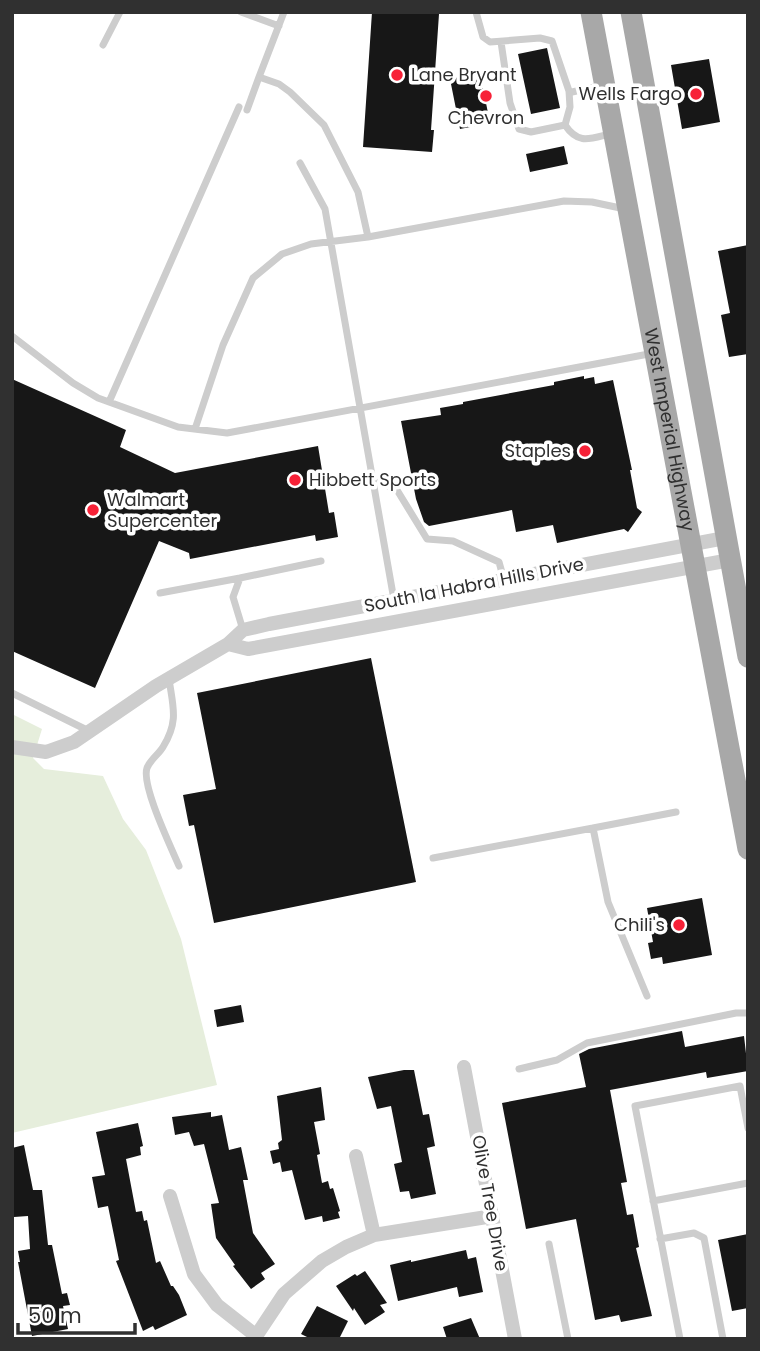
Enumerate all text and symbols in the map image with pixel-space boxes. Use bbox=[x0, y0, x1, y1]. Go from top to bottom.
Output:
place label: Lane Bryant bbox=[411, 62, 517, 87]
marker: Lane Bryant bbox=[389, 67, 405, 83]
place label: Wells Fargo bbox=[579, 81, 682, 106]
marker: Wells Fargo bbox=[688, 86, 704, 102]
marker: Chevron bbox=[478, 88, 494, 104]
place label: Chevron bbox=[448, 105, 524, 130]
street label: West Imperial Highway bbox=[639, 326, 701, 533]
place label: Staples bbox=[505, 438, 571, 463]
marker: Staples bbox=[577, 443, 593, 459]
place label: Hibbett Sports bbox=[309, 467, 436, 492]
marker: Hibbett Sports bbox=[287, 472, 303, 488]
place label: Walmart Supercenter bbox=[107, 487, 217, 533]
marker: Walmart Supercenter bbox=[85, 502, 101, 518]
street label: South la Habra Hills Drive bbox=[362, 551, 586, 618]
place label: Chili's bbox=[614, 912, 665, 937]
marker: Chili's bbox=[671, 917, 687, 933]
street label: Olive Tree Drive bbox=[466, 1133, 515, 1273]
scale bar bbox=[18, 1292, 135, 1336]
text: 50 m bbox=[28, 1301, 82, 1330]

